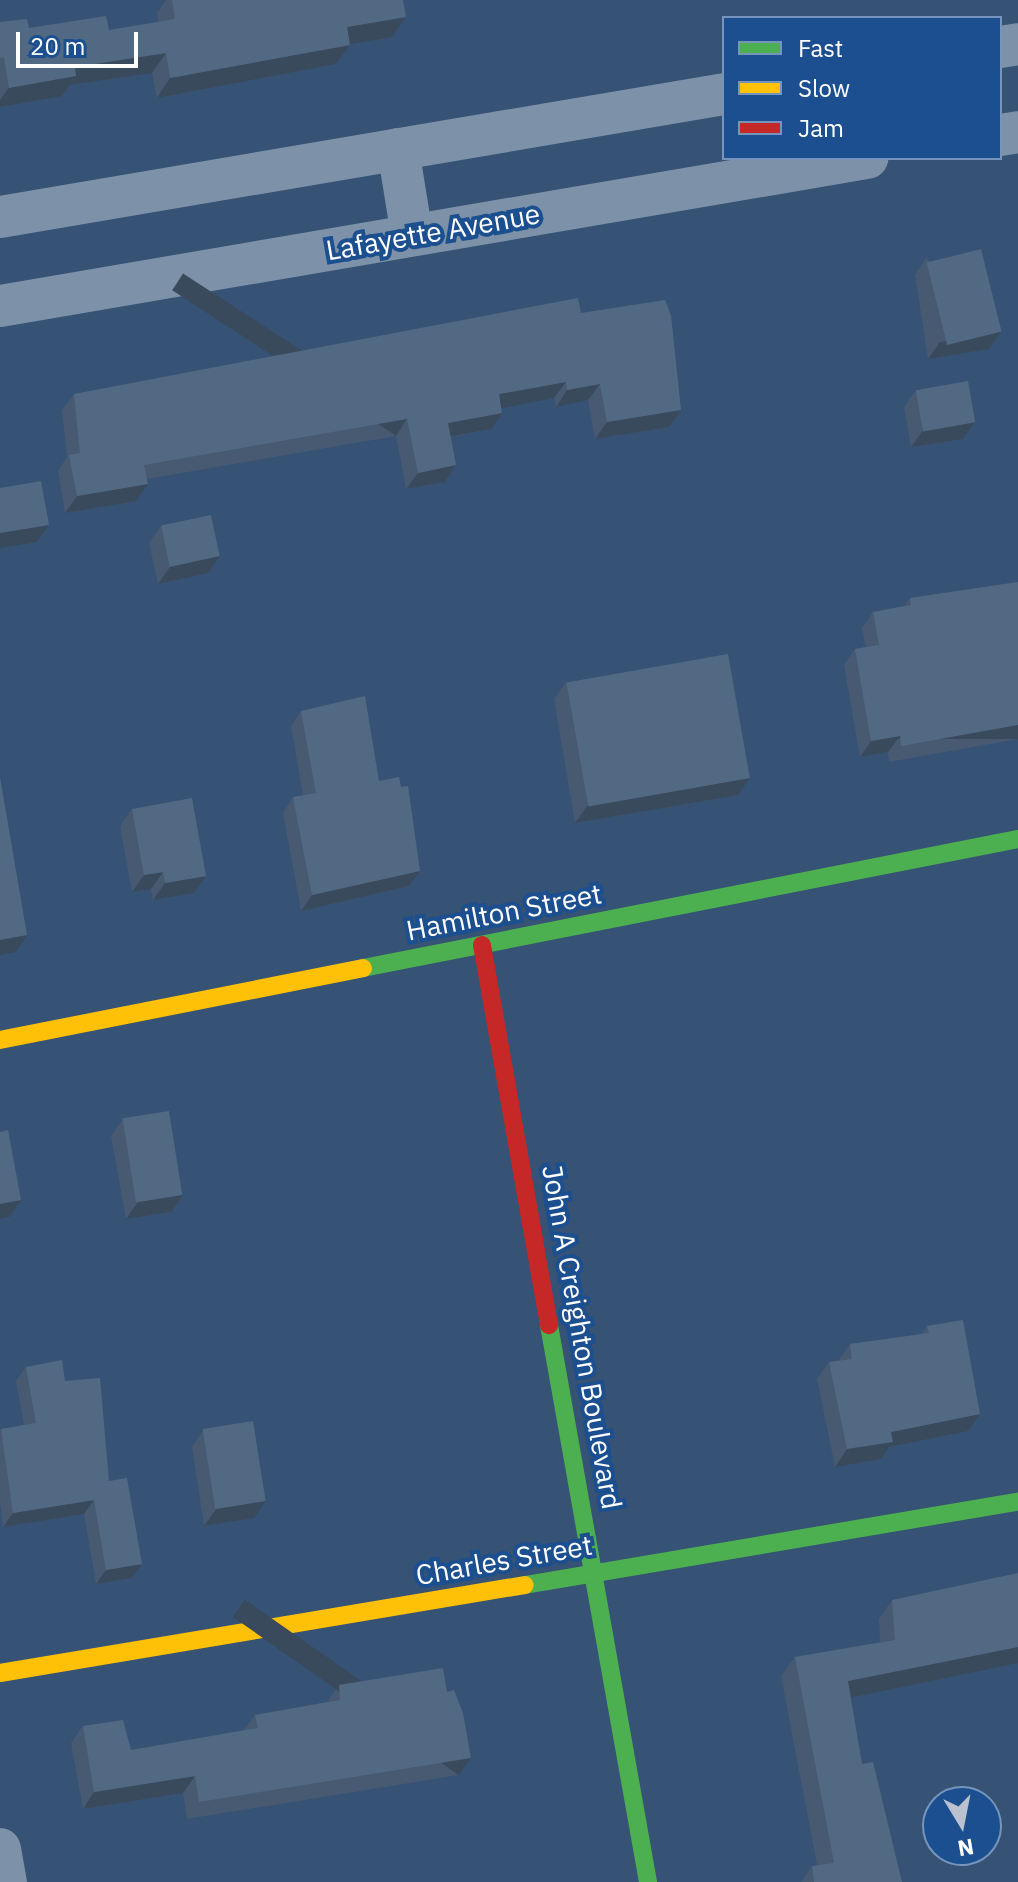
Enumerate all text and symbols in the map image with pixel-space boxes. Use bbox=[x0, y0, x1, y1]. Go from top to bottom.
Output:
scale bar bbox=[20, 16, 142, 66]
legend bbox=[722, 16, 1002, 160]
text: 20 m bbox=[30, 30, 85, 62]
text: Fast bbox=[798, 32, 843, 64]
text: Slow bbox=[798, 72, 850, 104]
text: Jam bbox=[798, 112, 844, 144]
street label: Lafayette Avenue bbox=[323, 197, 543, 267]
street label: Hamilton Street bbox=[403, 877, 605, 947]
street label: John A Creighton Boulevard bbox=[535, 1162, 629, 1512]
street label: Charles Street bbox=[413, 1528, 595, 1592]
north arrow bbox=[922, 1786, 1002, 1866]
text: N bbox=[956, 1832, 976, 1864]

